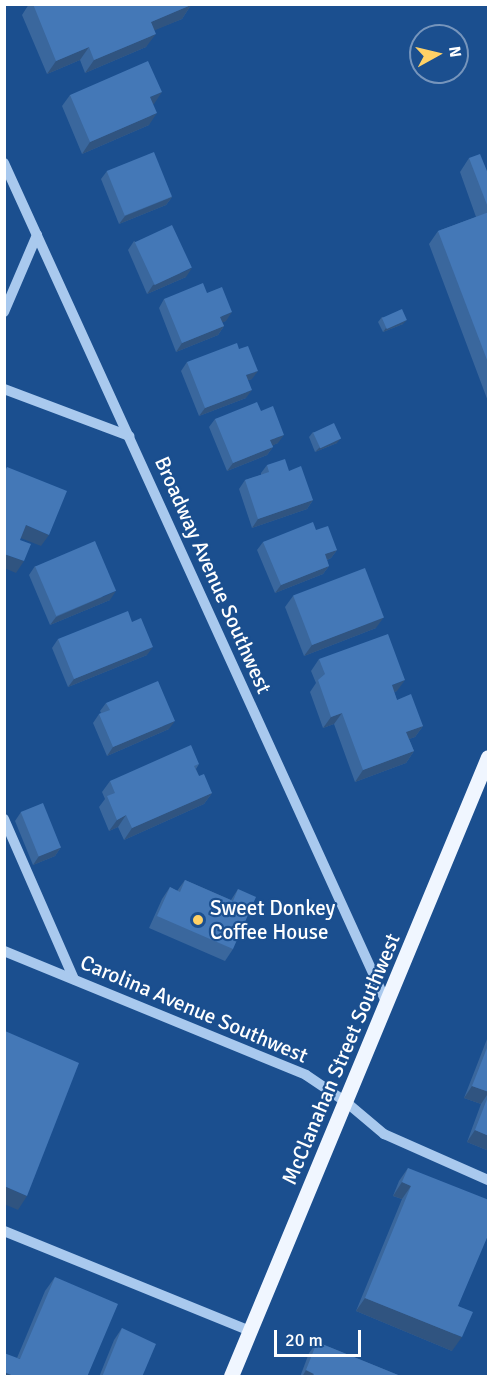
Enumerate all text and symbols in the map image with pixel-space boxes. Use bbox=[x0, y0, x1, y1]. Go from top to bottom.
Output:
north arrow bbox=[409, 24, 469, 84]
text: N bbox=[444, 45, 466, 59]
street label: Broadway Avenue Southwest bbox=[149, 453, 277, 697]
place label: Sweet Donkey Coffee House bbox=[210, 895, 335, 945]
marker: Sweet Donkey Coffee House bbox=[191, 913, 205, 927]
street label: McClanahan Street Southwest bbox=[277, 930, 405, 1188]
street label: Carolina Avenue Southwest bbox=[76, 950, 312, 1068]
scale bar bbox=[277, 1318, 364, 1356]
text: 20 m bbox=[285, 1329, 323, 1351]

